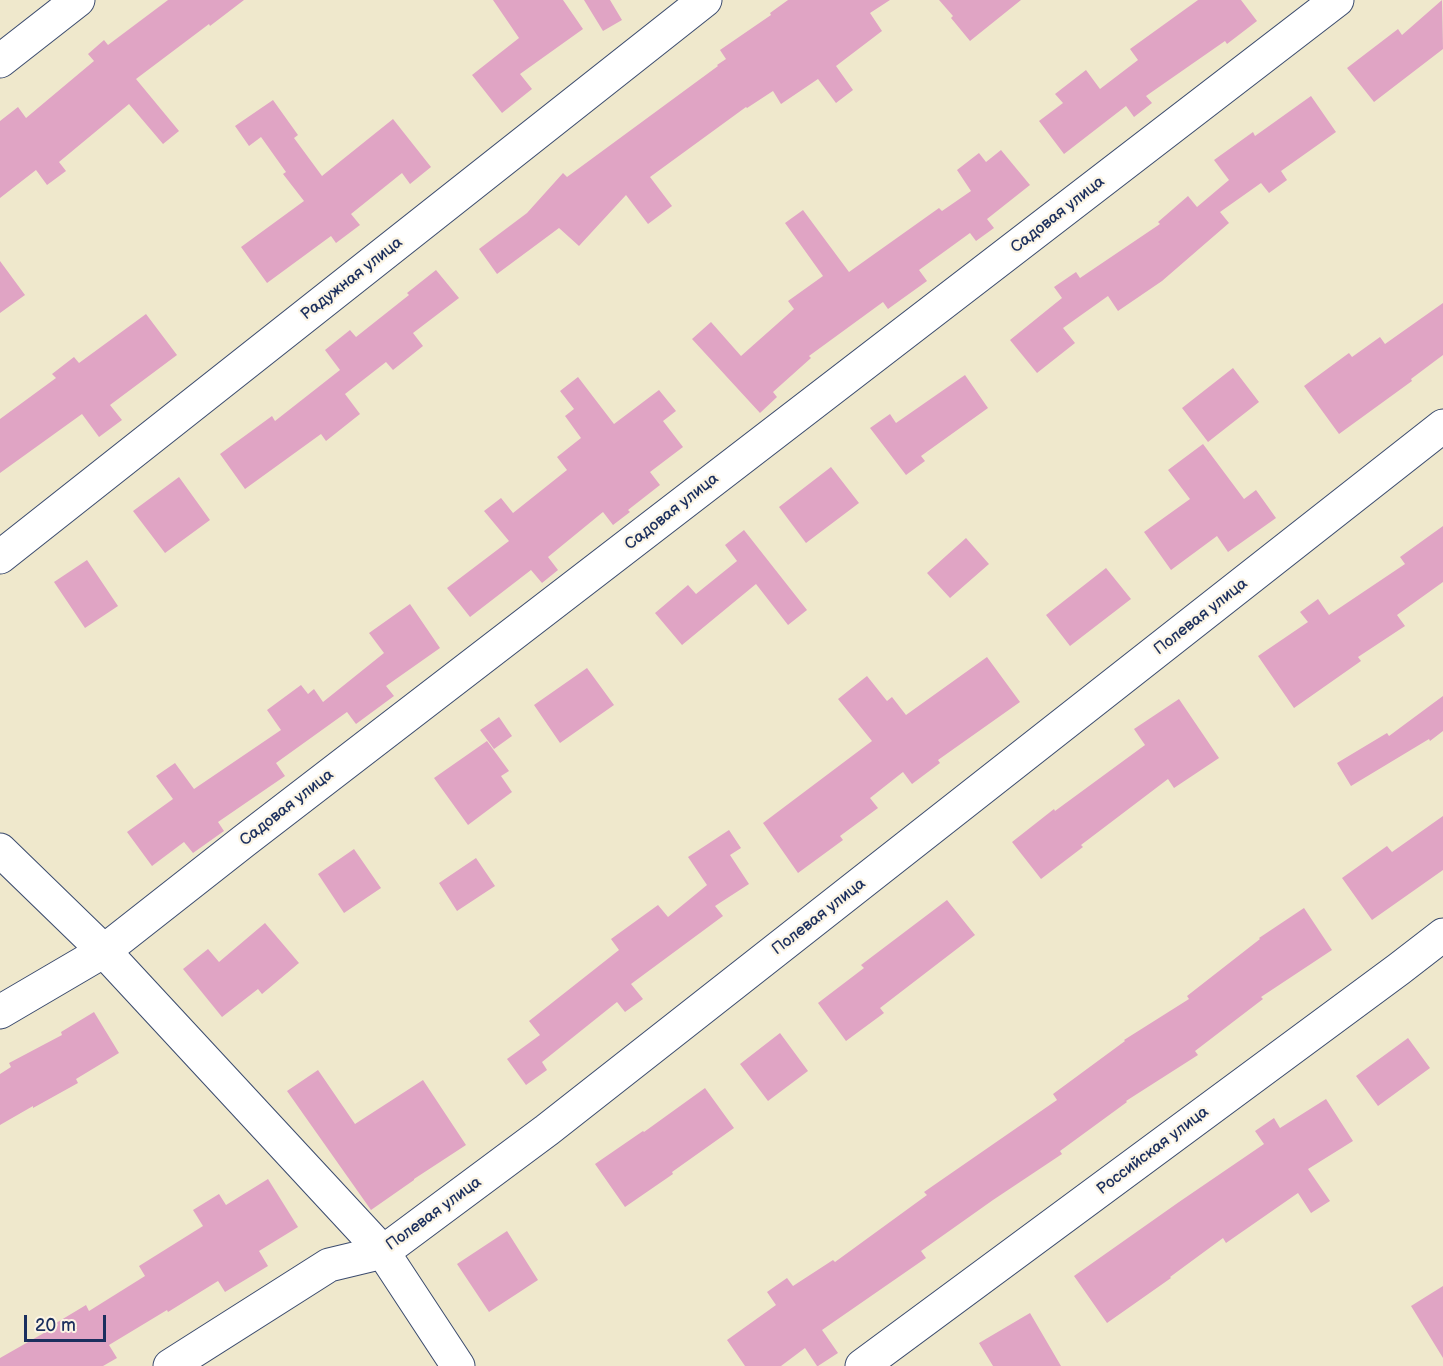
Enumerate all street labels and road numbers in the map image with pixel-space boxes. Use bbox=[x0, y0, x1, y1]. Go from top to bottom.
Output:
street label: Садовая улица bbox=[1007, 172, 1109, 258]
street label: Радужная улица bbox=[297, 233, 407, 325]
street label: Садовая улица bbox=[621, 469, 723, 555]
street label: Полевая улица bbox=[1150, 575, 1252, 659]
street label: Садовая улица bbox=[236, 765, 338, 851]
street label: Полевая улица bbox=[768, 875, 870, 959]
street label: Российская улица bbox=[1093, 1103, 1213, 1199]
street label: Полевая улица bbox=[382, 1173, 486, 1255]

